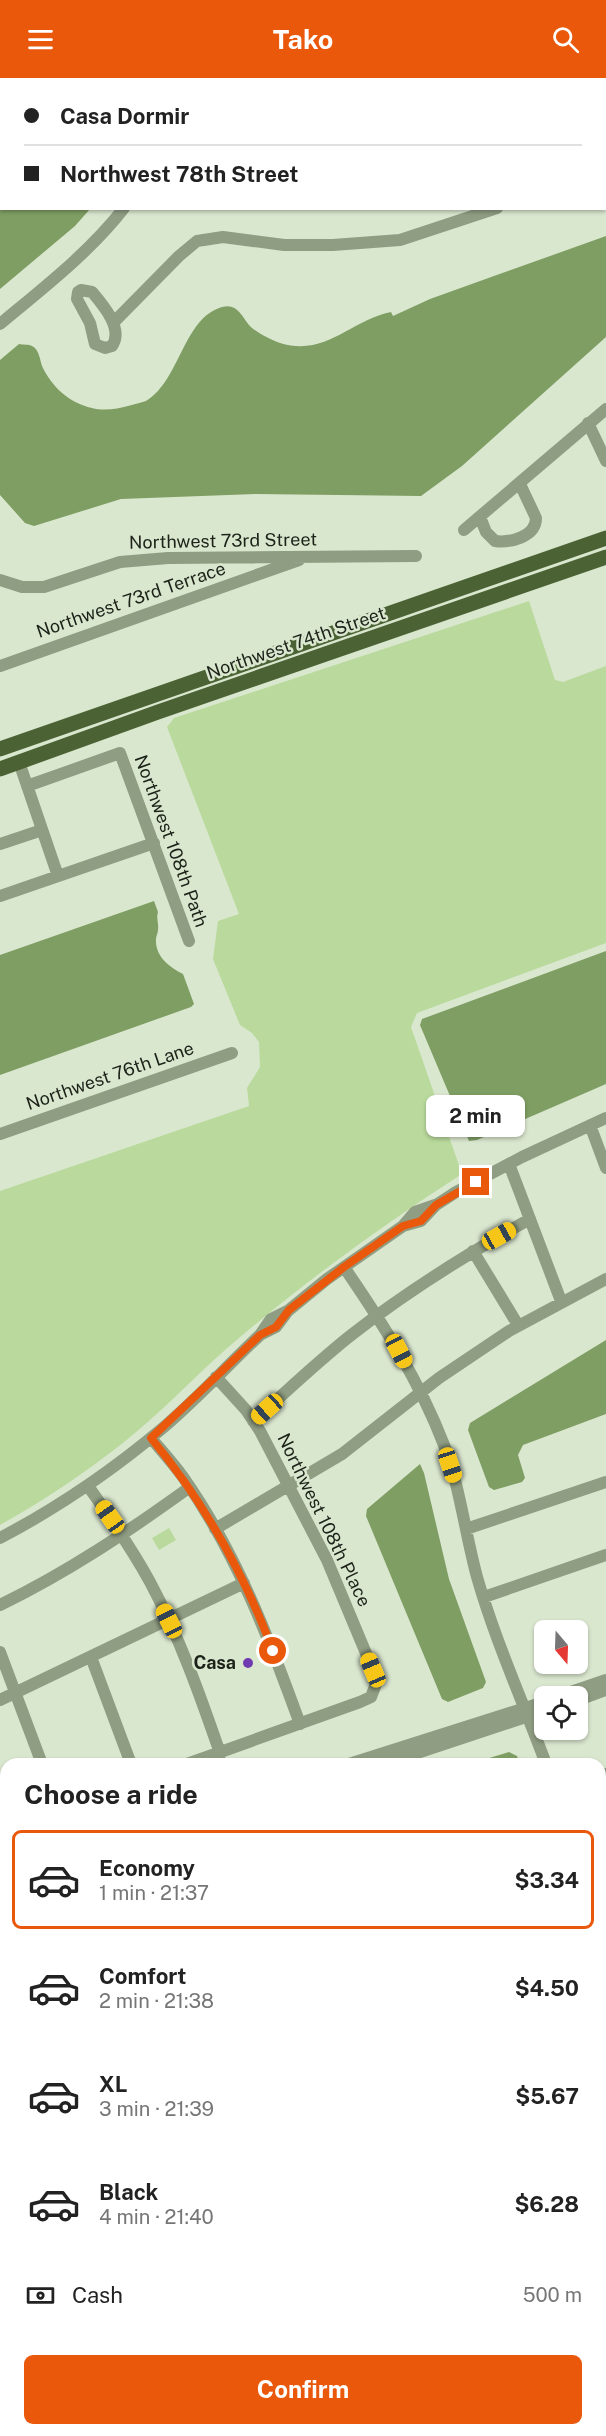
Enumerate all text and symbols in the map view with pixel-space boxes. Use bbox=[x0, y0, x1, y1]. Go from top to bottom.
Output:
icon: menu bbox=[24, 23, 57, 56]
text: Tako bbox=[273, 23, 333, 55]
icon: search bbox=[549, 23, 582, 56]
text: Casa Dormir bbox=[60, 103, 189, 129]
text: Northwest 78th Street bbox=[60, 161, 298, 187]
street label: Northwest 73rd Street bbox=[129, 528, 317, 553]
street label: Northwest 73rd Terrace bbox=[33, 557, 228, 642]
street label: Northwest 74th Street bbox=[204, 602, 388, 683]
street label: Northwest 108th Path bbox=[131, 752, 212, 930]
street label: Northwest 76th Lane bbox=[23, 1037, 196, 1114]
callout: 2 min bbox=[426, 1095, 526, 1137]
text: 2 min bbox=[449, 1104, 502, 1128]
route end bbox=[462, 1168, 489, 1195]
car bbox=[479, 1219, 519, 1253]
car bbox=[383, 1331, 415, 1371]
car bbox=[248, 1390, 286, 1428]
street label: Northwest 108th Place bbox=[273, 1430, 376, 1610]
car bbox=[436, 1445, 464, 1485]
car bbox=[92, 1497, 128, 1537]
car bbox=[153, 1601, 185, 1641]
north arrow bbox=[534, 1620, 588, 1674]
map controls bbox=[534, 1620, 588, 1740]
route start bbox=[259, 1637, 286, 1664]
car bbox=[358, 1650, 388, 1690]
place label: Casa bbox=[193, 1652, 236, 1673]
marker: Casa bbox=[241, 1656, 255, 1670]
button: locate bbox=[534, 1686, 588, 1740]
text: Choose a ride bbox=[24, 1778, 198, 1810]
icon: car bbox=[27, 1853, 81, 1907]
text: Economy bbox=[99, 1855, 195, 1881]
text: $3.34 bbox=[514, 1867, 579, 1893]
text: 1 min · 21:37 bbox=[99, 1881, 209, 1905]
icon: car bbox=[27, 1961, 81, 2015]
text: Comfort bbox=[99, 1963, 186, 1989]
text: $4.50 bbox=[515, 1975, 579, 2001]
text: 2 min · 21:38 bbox=[99, 1989, 214, 2013]
icon: car bbox=[27, 2069, 81, 2123]
text: XL bbox=[99, 2071, 127, 2097]
text: $5.67 bbox=[515, 2083, 579, 2109]
text: 3 min · 21:39 bbox=[99, 2097, 214, 2121]
icon: car bbox=[27, 2177, 81, 2231]
text: Black bbox=[99, 2179, 158, 2205]
text: $6.28 bbox=[514, 2191, 579, 2217]
text: 4 min · 21:40 bbox=[99, 2205, 214, 2229]
icon: cash bbox=[24, 2279, 57, 2312]
text: Cash bbox=[72, 2282, 123, 2308]
text: 500 m bbox=[523, 2283, 582, 2307]
button: Confirm bbox=[24, 2355, 582, 2424]

